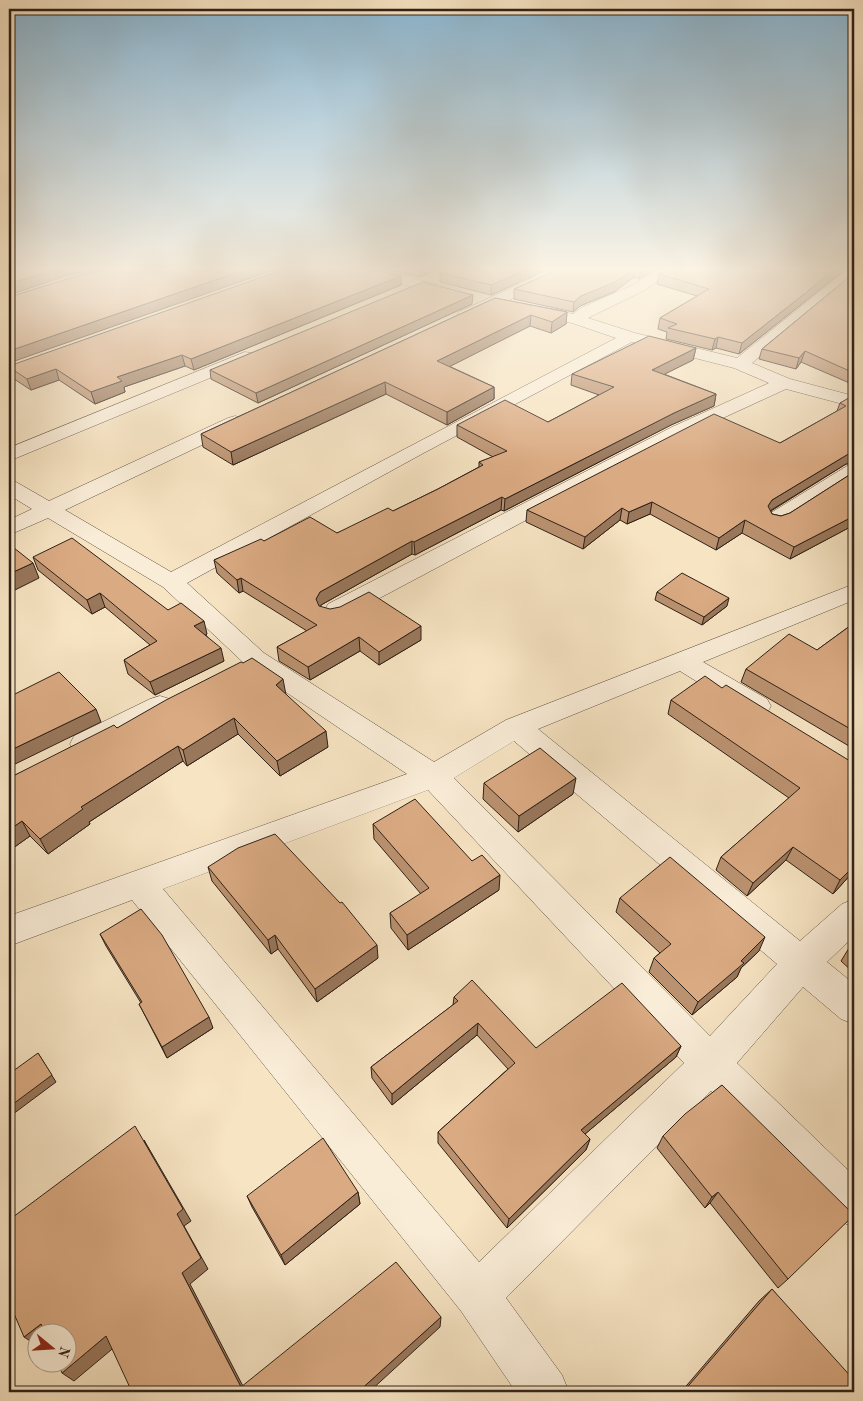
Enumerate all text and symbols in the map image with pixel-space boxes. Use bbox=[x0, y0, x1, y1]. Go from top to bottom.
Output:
north arrow bbox=[28, 1324, 78, 1374]
text: N bbox=[55, 1344, 72, 1359]

